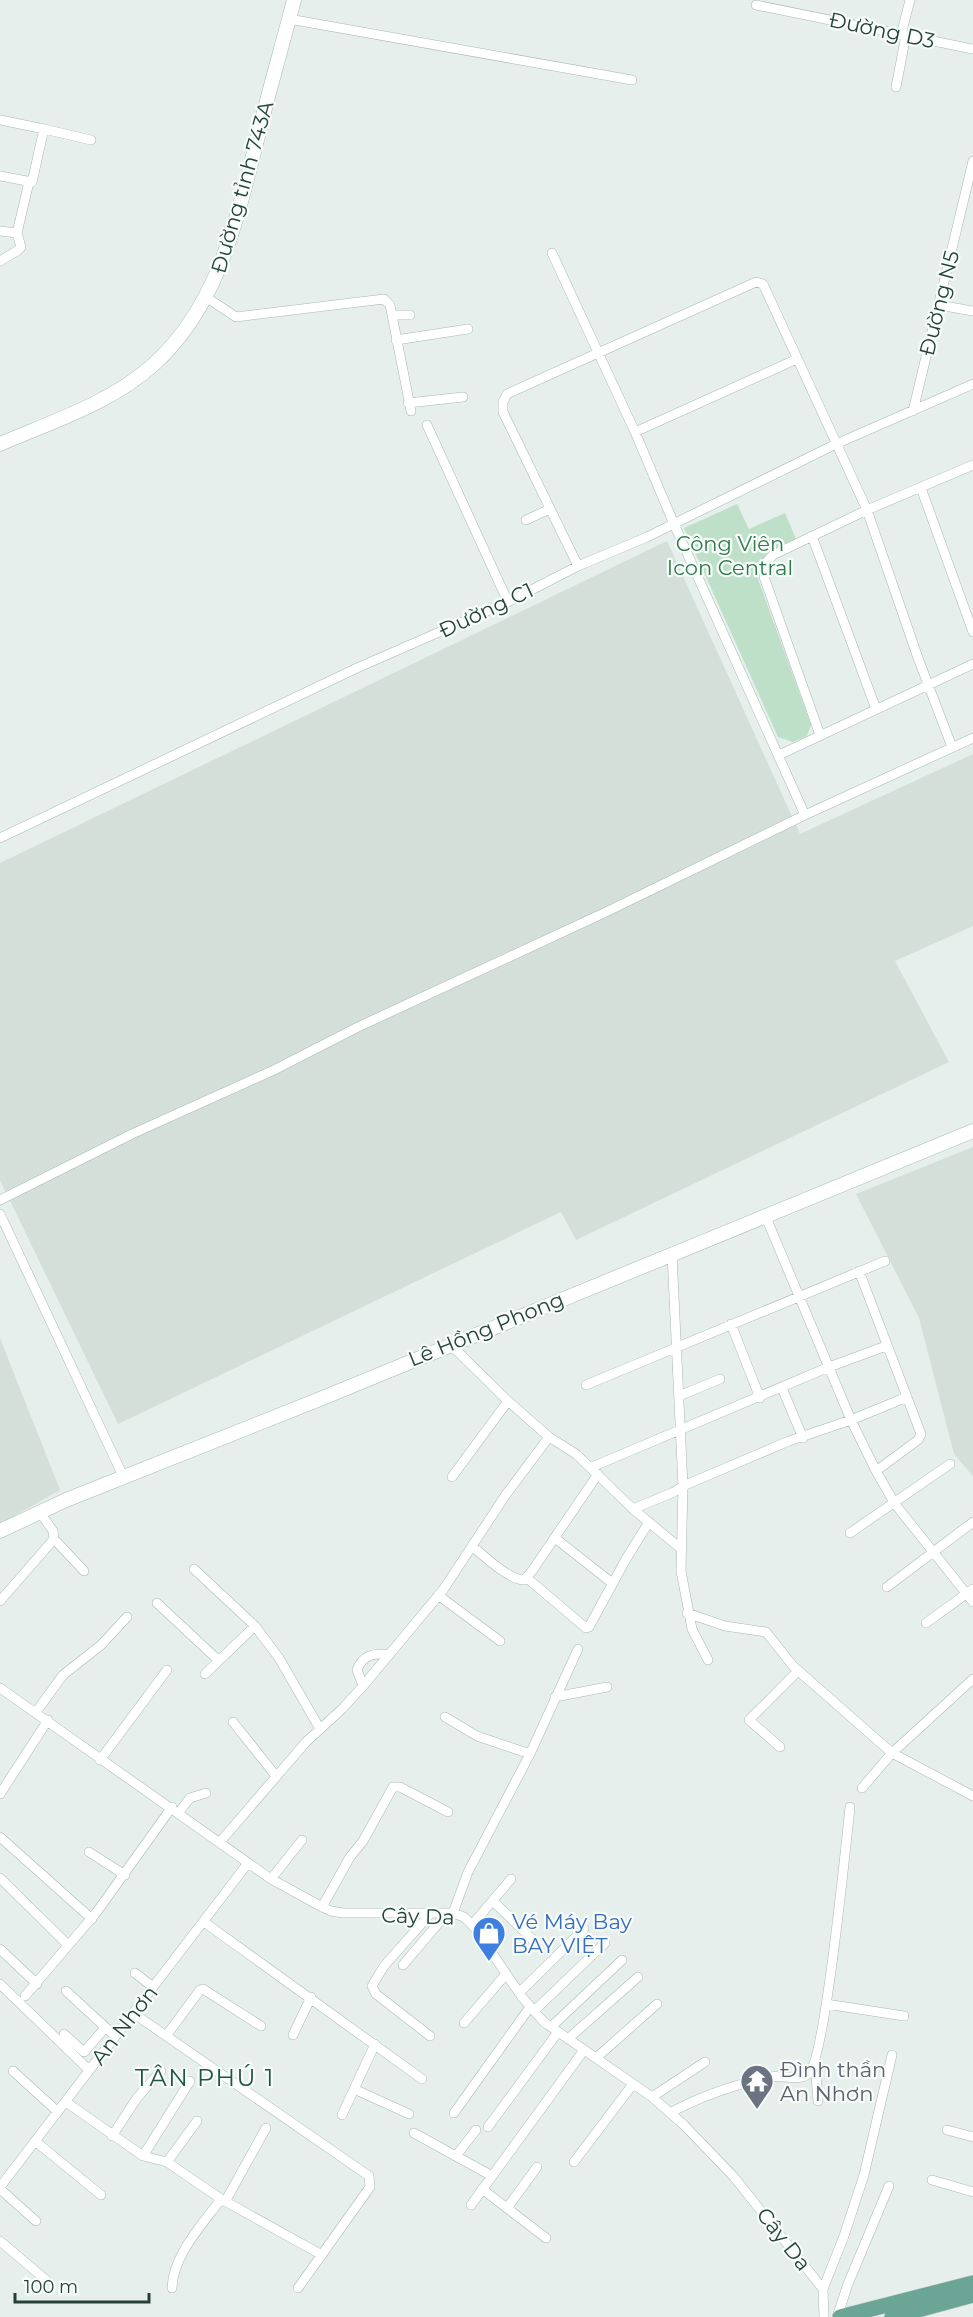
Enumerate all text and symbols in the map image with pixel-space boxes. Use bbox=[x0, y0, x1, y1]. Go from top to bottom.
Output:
street label: Đường D3 bbox=[827, 7, 937, 53]
street label: Đường tỉnh 743A bbox=[205, 97, 279, 276]
street label: Đường N5 bbox=[914, 248, 964, 358]
park label: Công Viên Icon Central bbox=[667, 531, 793, 580]
street label: Đường C1 bbox=[435, 577, 537, 643]
street label: Lê Hồng Phong bbox=[404, 1286, 568, 1372]
street label: Cây Da bbox=[381, 1902, 455, 1930]
place label: Vé Máy Bay BAY VIỆT bbox=[512, 1909, 632, 1958]
shop icon: Vé Máy Bay BAY VIỆT bbox=[471, 1915, 507, 1962]
street label: An Nhơn bbox=[85, 1981, 163, 2069]
place label: Đình thần An Nhơn bbox=[780, 2057, 886, 2106]
district label: TÂN PHÚ 1 bbox=[135, 2063, 275, 2092]
temple icon: Đình thần An Nhơn bbox=[739, 2063, 775, 2110]
street label: Cây Da bbox=[752, 2202, 816, 2276]
scale bar bbox=[15, 2266, 148, 2304]
text: 100 m bbox=[24, 2276, 78, 2298]

